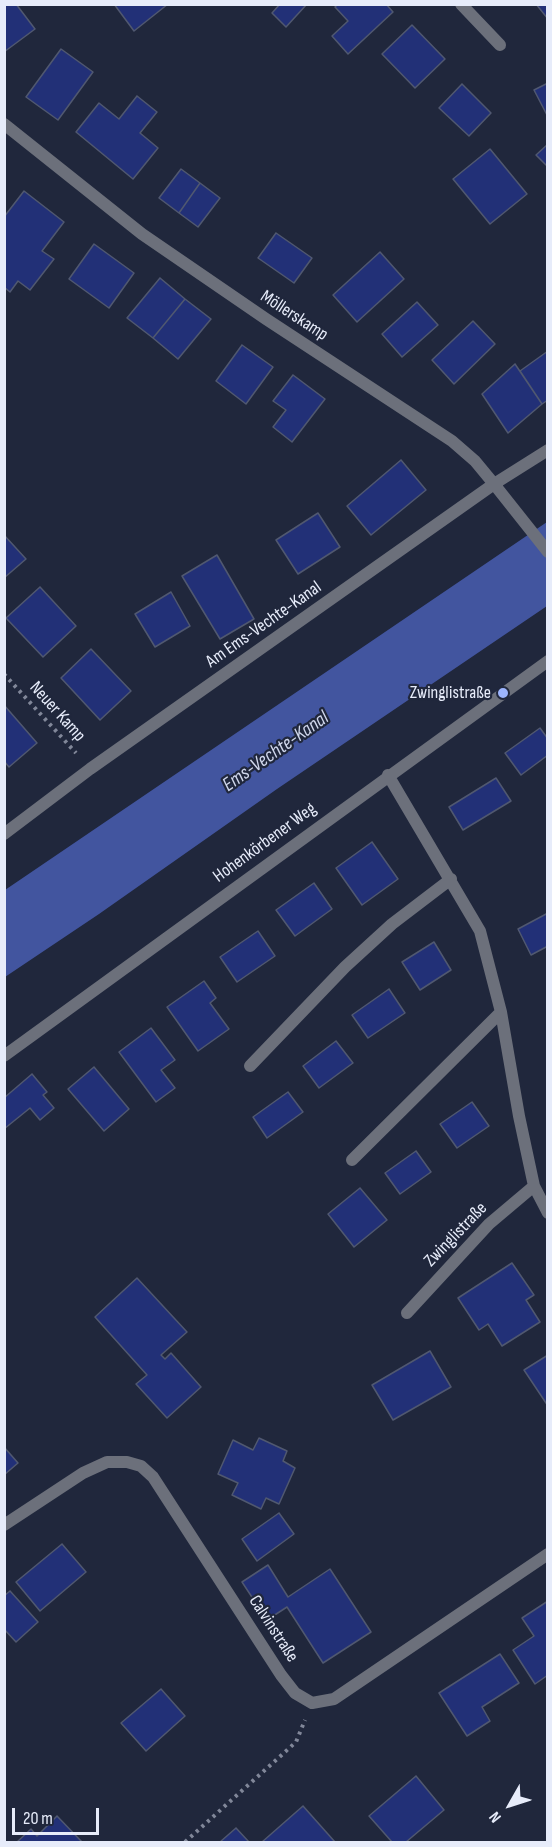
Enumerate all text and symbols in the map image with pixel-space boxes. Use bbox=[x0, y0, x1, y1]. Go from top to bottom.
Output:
street label: Möllerskamp bbox=[256, 286, 332, 346]
street label: Am Ems-Vechte-Kanal bbox=[202, 577, 326, 673]
street label: Neuer Kamp bbox=[24, 678, 90, 746]
place label: Zwinglistraße bbox=[410, 682, 491, 704]
marker: Zwinglistraße bbox=[496, 686, 510, 700]
water label: Ems-Vechte-Kanal bbox=[218, 707, 334, 797]
street label: Hohenkörbener Weg bbox=[209, 798, 321, 888]
street label: Zwinglistraße bbox=[420, 1198, 492, 1272]
street label: Calvinstraße bbox=[243, 1592, 303, 1666]
north arrow bbox=[480, 1775, 540, 1835]
scale bar bbox=[15, 1796, 102, 1834]
text: N bbox=[486, 1807, 506, 1826]
text: 20 m bbox=[23, 1808, 53, 1829]

